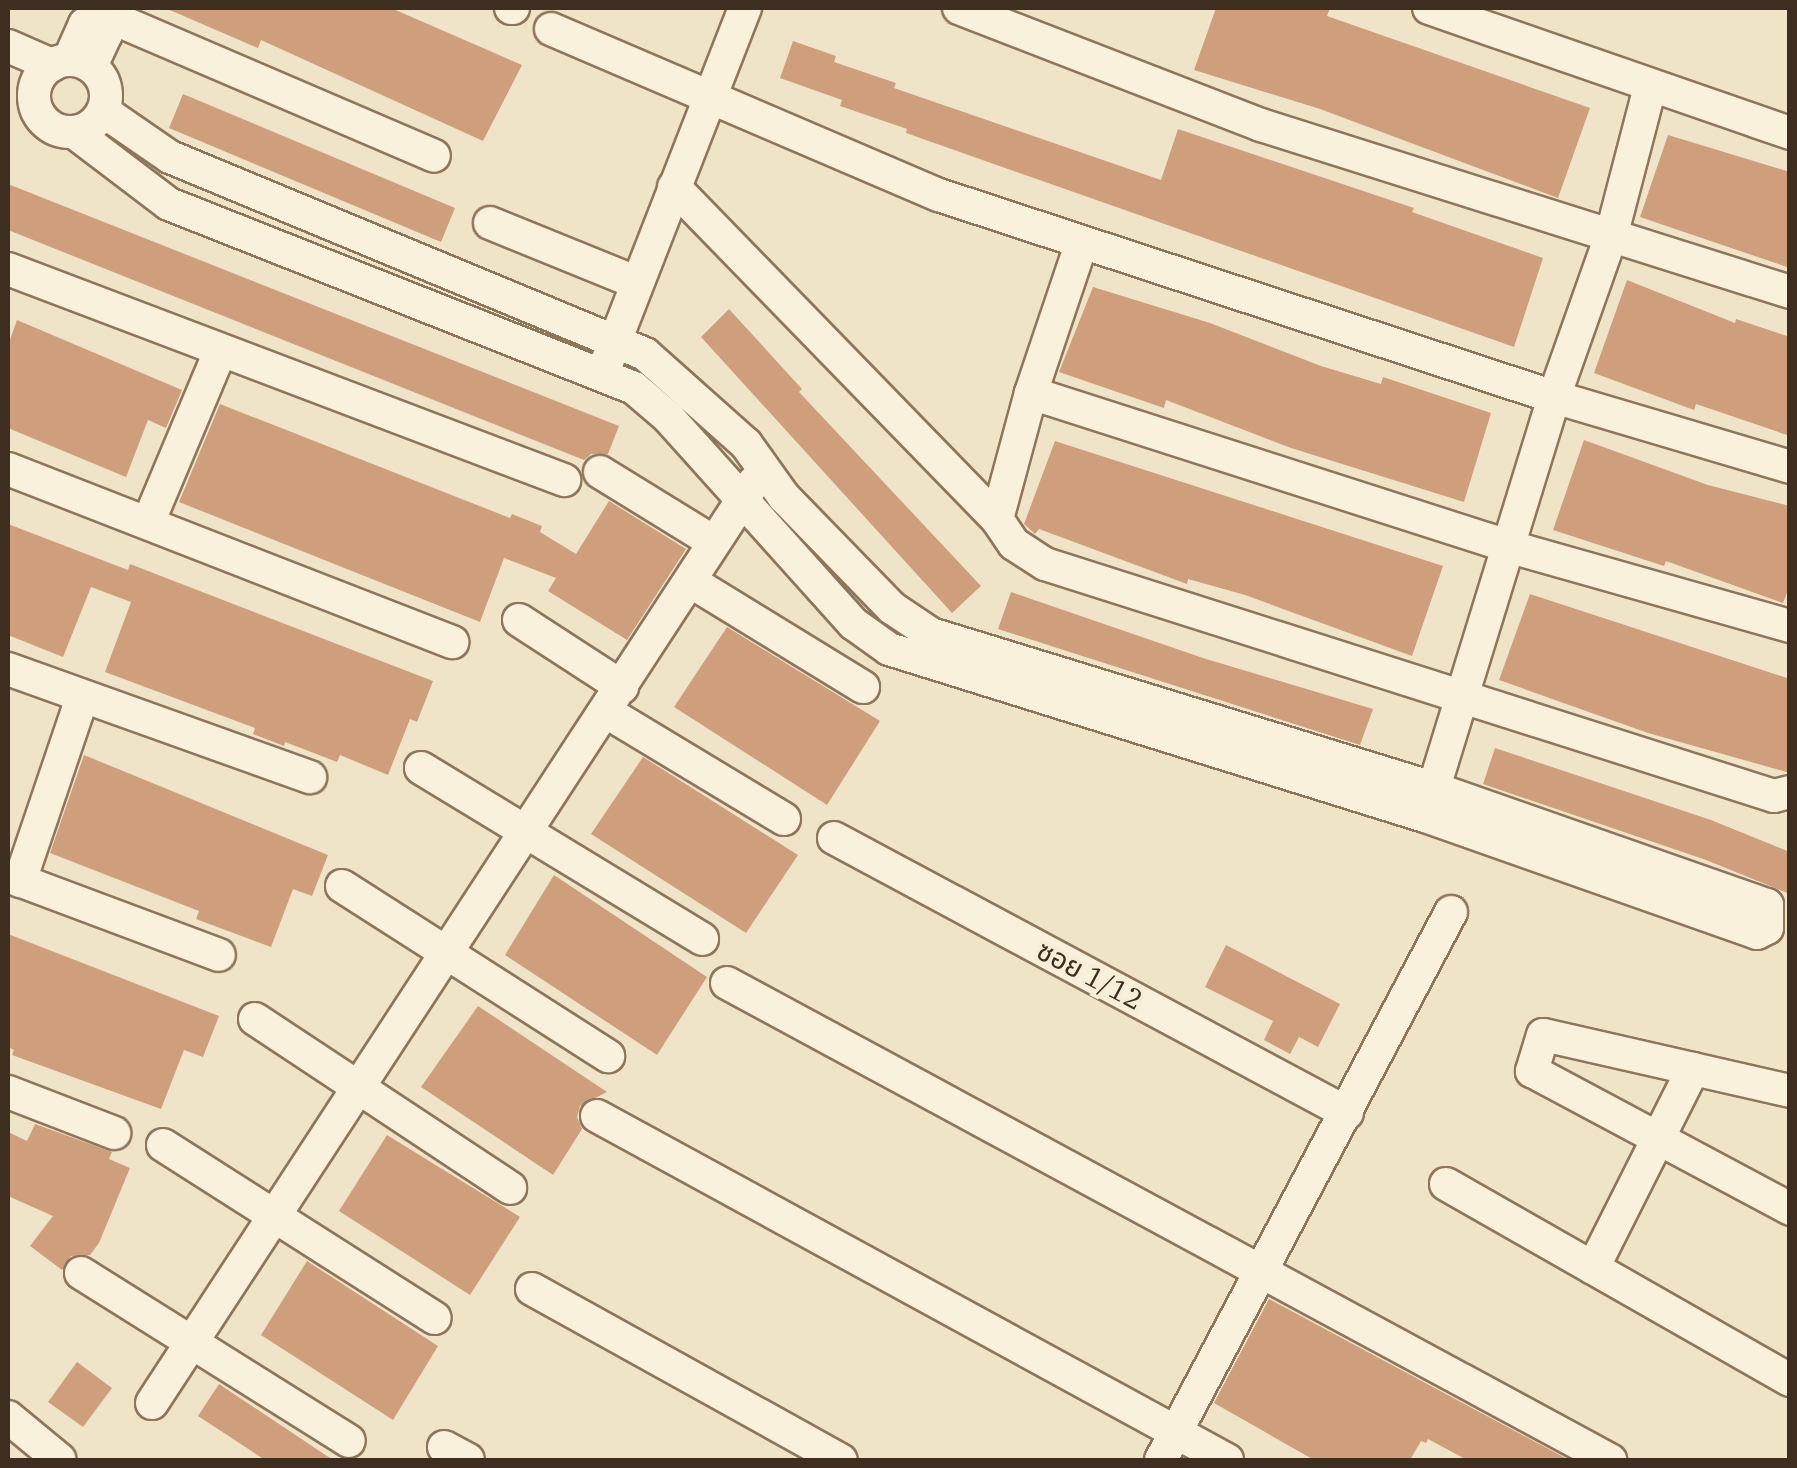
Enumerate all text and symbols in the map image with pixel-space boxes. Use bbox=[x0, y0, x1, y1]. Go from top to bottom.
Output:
street label: ซอย 1/12 bbox=[1031, 933, 1149, 1017]

